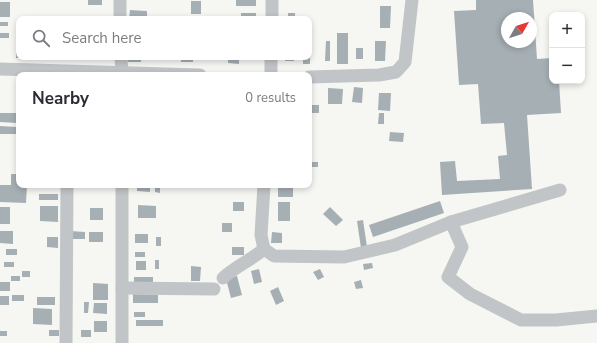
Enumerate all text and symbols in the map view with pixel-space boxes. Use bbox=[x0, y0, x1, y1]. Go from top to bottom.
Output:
north arrow bbox=[501, 12, 537, 48]
map controls bbox=[549, 12, 585, 84]
button: + bbox=[549, 12, 585, 48]
search box bbox=[16, 16, 312, 60]
icon: search bbox=[30, 27, 52, 49]
text: Search here bbox=[62, 28, 142, 48]
button: − bbox=[549, 48, 585, 84]
text: Nearby bbox=[32, 87, 89, 110]
text: 0 results bbox=[245, 89, 296, 107]

